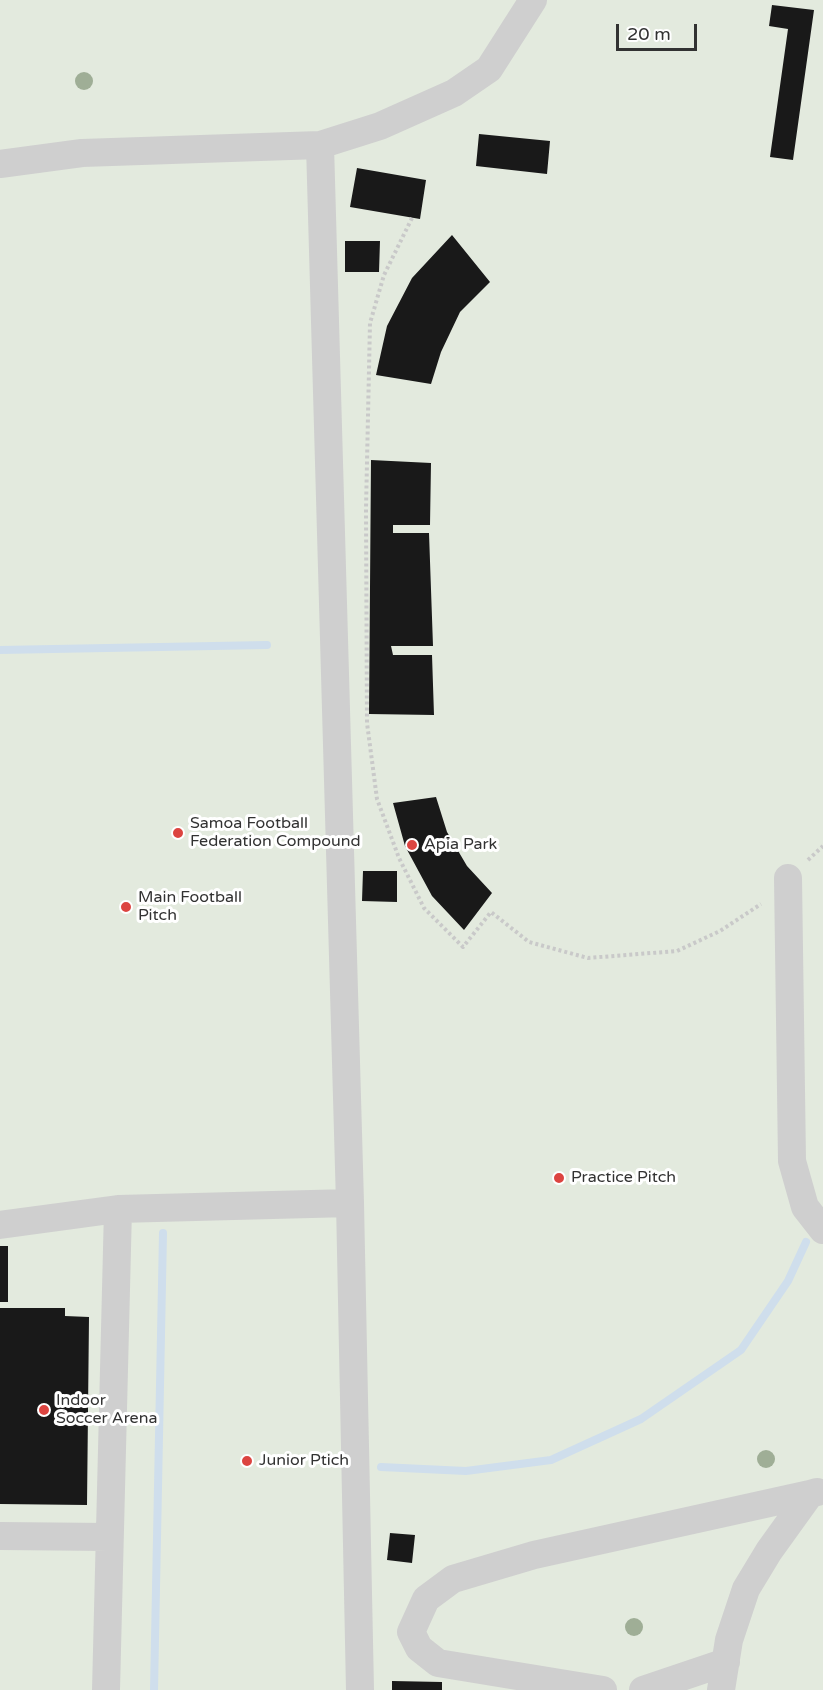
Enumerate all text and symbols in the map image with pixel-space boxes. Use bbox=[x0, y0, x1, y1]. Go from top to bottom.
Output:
scale bar bbox=[619, 12, 700, 50]
text: 20 m bbox=[627, 23, 671, 45]
place label: Samoa Football Federation Compound bbox=[190, 814, 361, 852]
marker: Samoa Football Federation Compound bbox=[171, 826, 185, 840]
place label: Apia Park bbox=[424, 835, 497, 855]
marker: Apia Park bbox=[405, 838, 419, 852]
place label: Main Football Pitch bbox=[138, 888, 242, 926]
marker: Main Football Pitch bbox=[119, 900, 133, 914]
place label: Practice Pitch bbox=[571, 1168, 676, 1188]
marker: Practice Pitch bbox=[552, 1171, 566, 1185]
place label: Indoor Soccer Arena bbox=[56, 1391, 157, 1429]
marker: Indoor Soccer Arena bbox=[37, 1403, 51, 1417]
place label: Junior Ptich bbox=[259, 1451, 349, 1471]
marker: Junior Ptich bbox=[240, 1454, 254, 1468]

